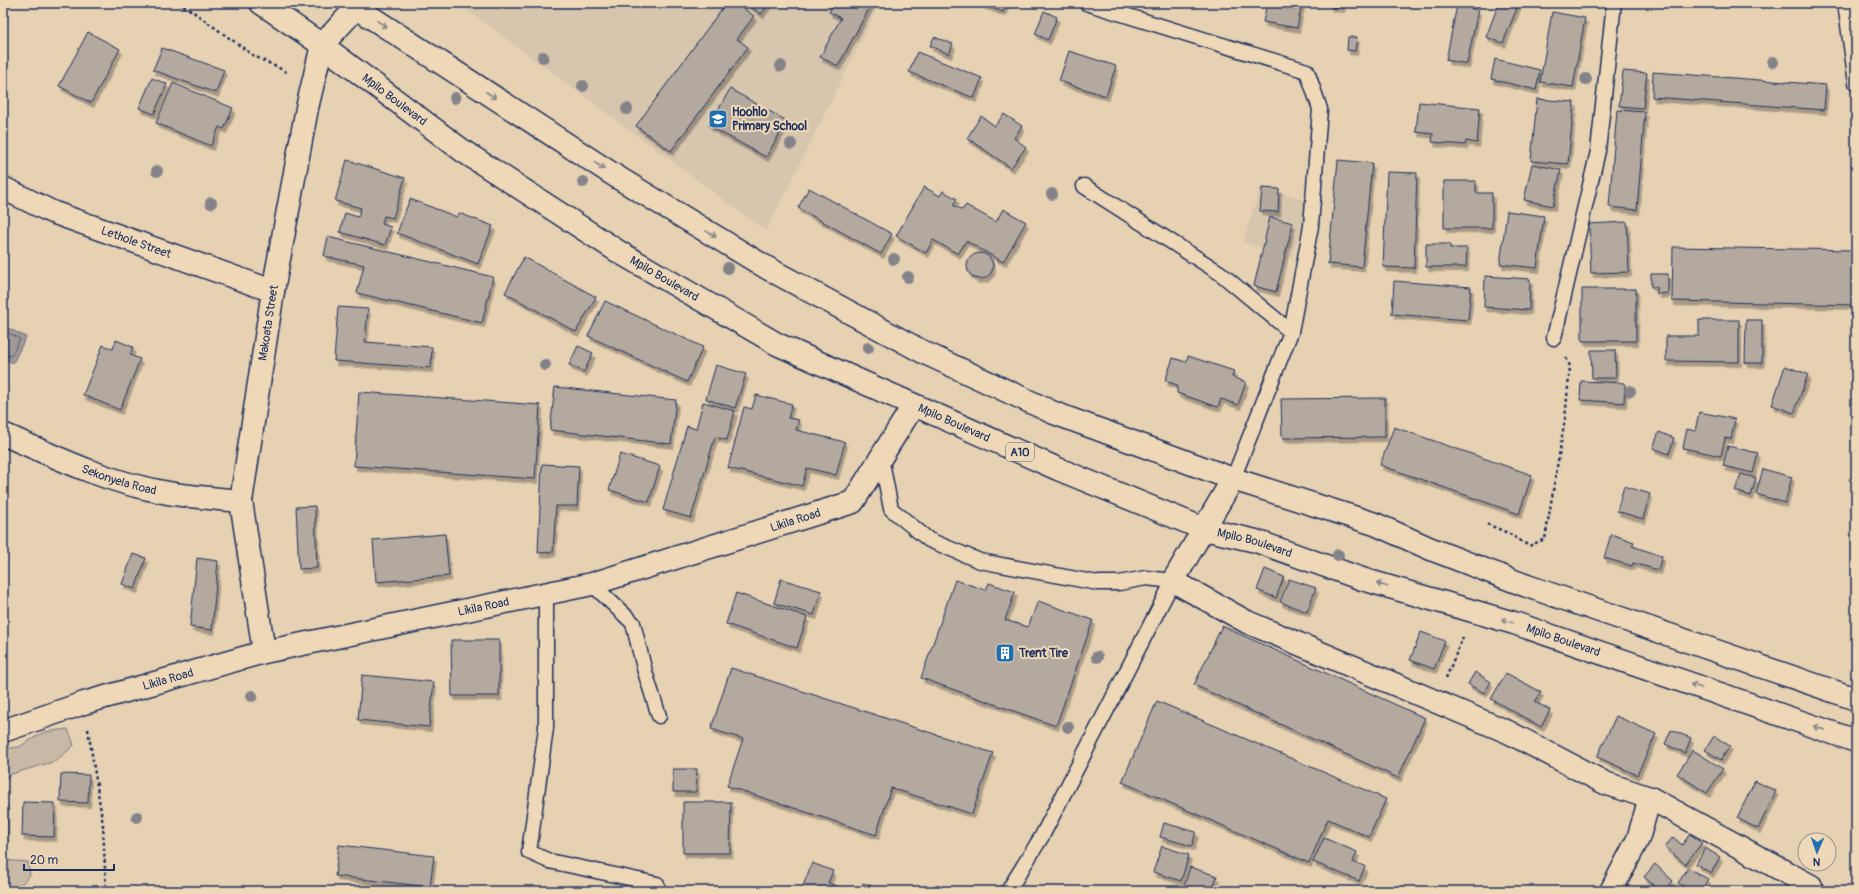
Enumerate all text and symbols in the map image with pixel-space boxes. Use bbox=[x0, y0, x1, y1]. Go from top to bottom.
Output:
one-way arrow bbox=[376, 21, 388, 29]
street label: Mpilo Boulevard bbox=[359, 71, 430, 129]
one-way arrow bbox=[485, 91, 496, 99]
place label: Hoohlo Primary School bbox=[732, 105, 807, 134]
school or university icon: Hoohlo Primary School bbox=[707, 108, 729, 130]
one-way arrow bbox=[594, 162, 605, 170]
street label: Lethole Street bbox=[99, 223, 173, 262]
one-way arrow bbox=[705, 230, 717, 238]
street label: Mpilo Boulevard bbox=[627, 253, 702, 305]
street label: Makoata Street bbox=[255, 284, 282, 362]
street label: Mpilo Boulevard bbox=[916, 401, 992, 446]
road number: A10 bbox=[1006, 443, 1034, 461]
street label: Sekonyela Road bbox=[79, 462, 158, 499]
street label: Likila Road bbox=[769, 506, 823, 536]
street label: Mpilo Boulevard bbox=[1216, 525, 1294, 561]
one-way arrow bbox=[1376, 581, 1389, 588]
street label: Likila Road bbox=[457, 594, 511, 620]
one-way arrow bbox=[1501, 617, 1514, 624]
street label: Mpilo Boulevard bbox=[1524, 621, 1602, 660]
building icon: Trent Tire bbox=[994, 642, 1016, 664]
place label: Trent Tire bbox=[1018, 646, 1069, 661]
street label: Likila Road bbox=[141, 665, 195, 694]
one-way arrow bbox=[1690, 682, 1703, 689]
one-way arrow bbox=[1813, 724, 1826, 731]
north arrow bbox=[1797, 832, 1837, 872]
scale bar bbox=[24, 846, 114, 872]
text: 20 m bbox=[30, 853, 59, 868]
text: N bbox=[1812, 855, 1821, 868]

